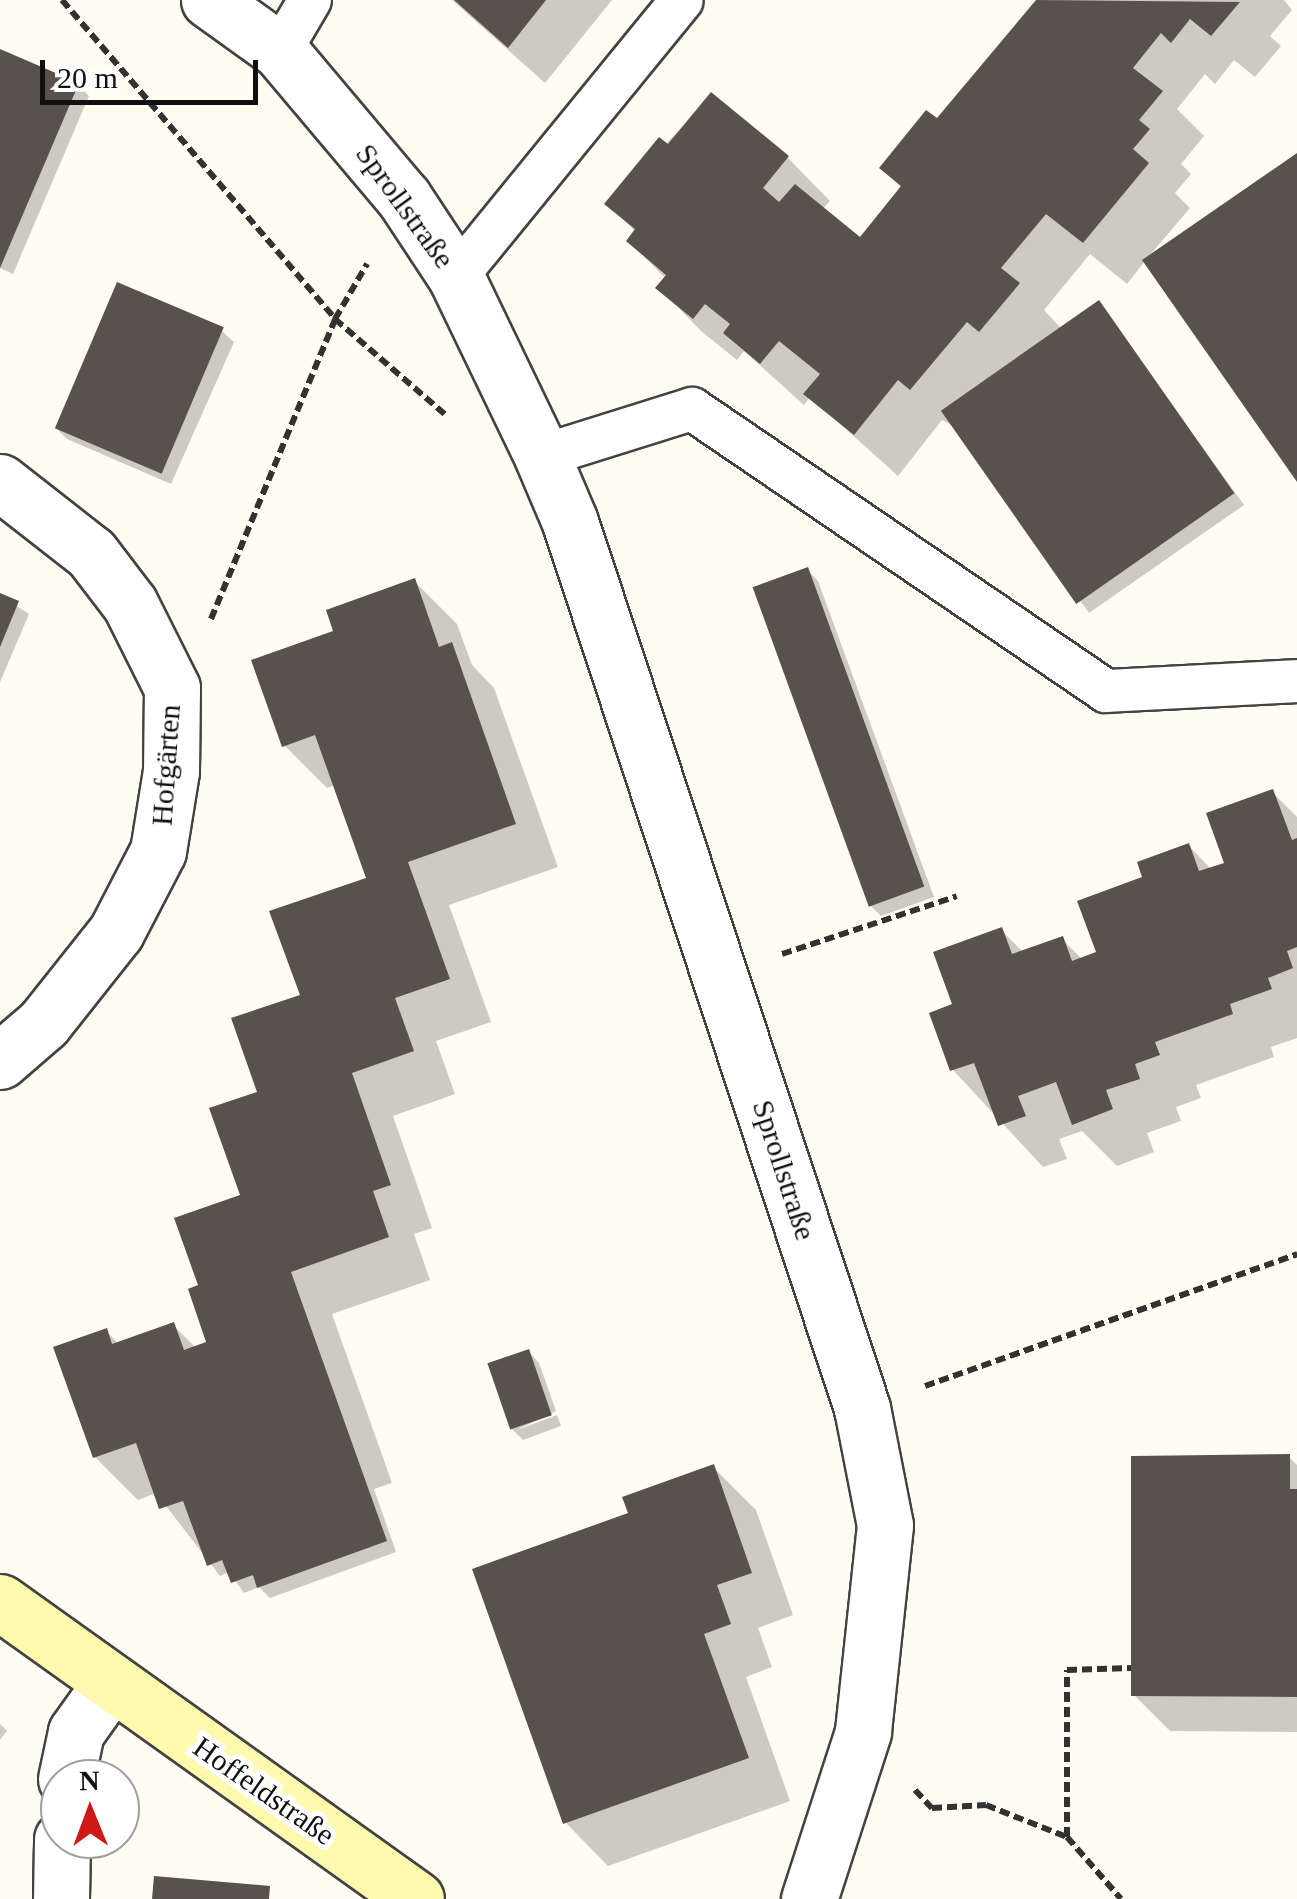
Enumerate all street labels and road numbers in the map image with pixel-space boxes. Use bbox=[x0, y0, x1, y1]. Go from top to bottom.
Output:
street label: Sprollstraße bbox=[348, 137, 462, 275]
street label: Hofgärten bbox=[144, 703, 188, 827]
street label: Sprollstraße bbox=[744, 1095, 824, 1245]
street label: Hoffeldstraße bbox=[186, 1729, 342, 1853]

